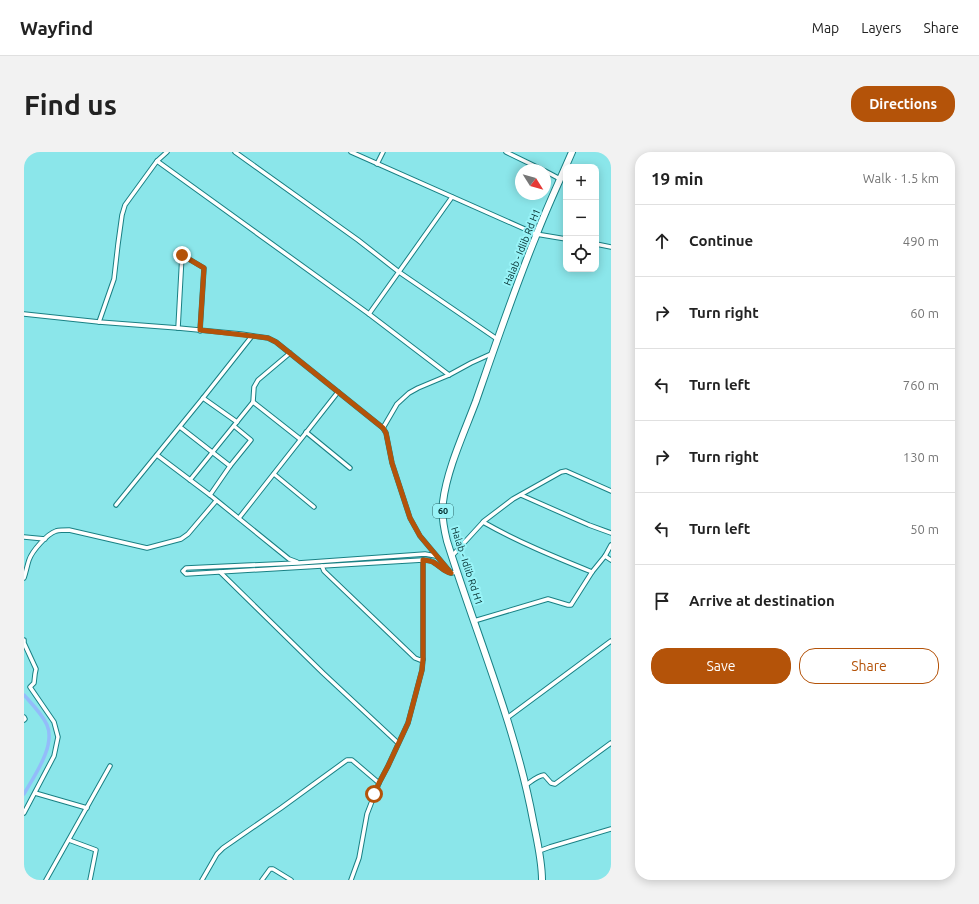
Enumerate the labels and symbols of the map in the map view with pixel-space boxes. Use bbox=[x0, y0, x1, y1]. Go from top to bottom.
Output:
north arrow bbox=[515, 164, 551, 200]
street label: Halab - Idlib Rd H1 bbox=[502, 207, 542, 287]
route end bbox=[173, 246, 191, 264]
road number: 60 bbox=[433, 504, 453, 518]
street label: Halab - Idlib Rd H1 bbox=[449, 525, 485, 607]
route start bbox=[365, 785, 383, 803]

